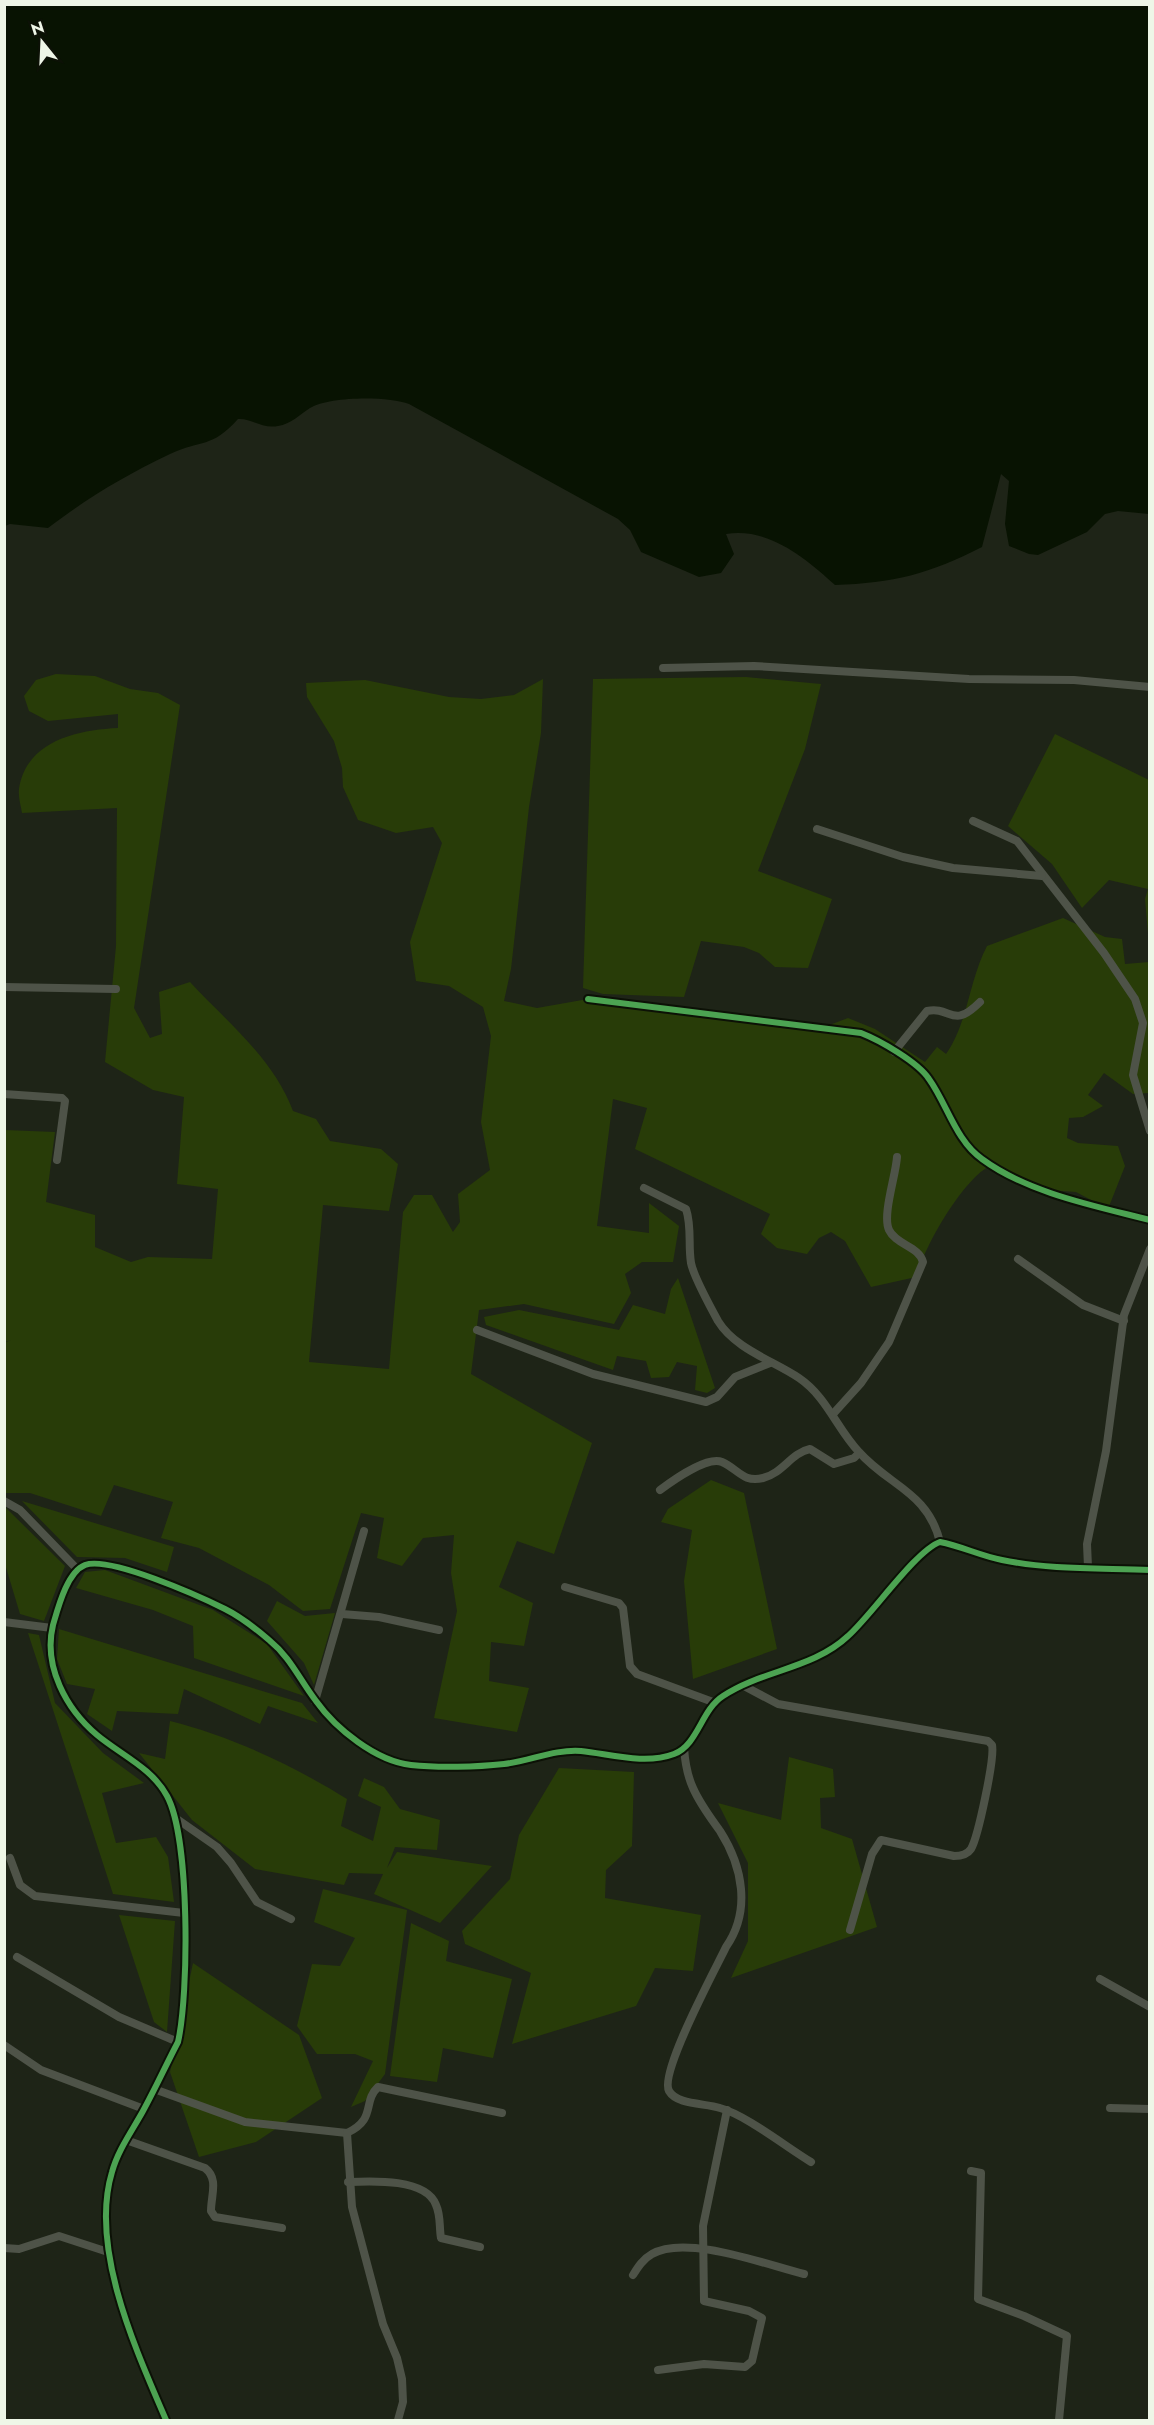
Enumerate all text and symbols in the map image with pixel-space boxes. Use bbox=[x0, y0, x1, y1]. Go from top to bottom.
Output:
north arrow bbox=[12, 12, 72, 72]
text: N bbox=[28, 15, 47, 41]

